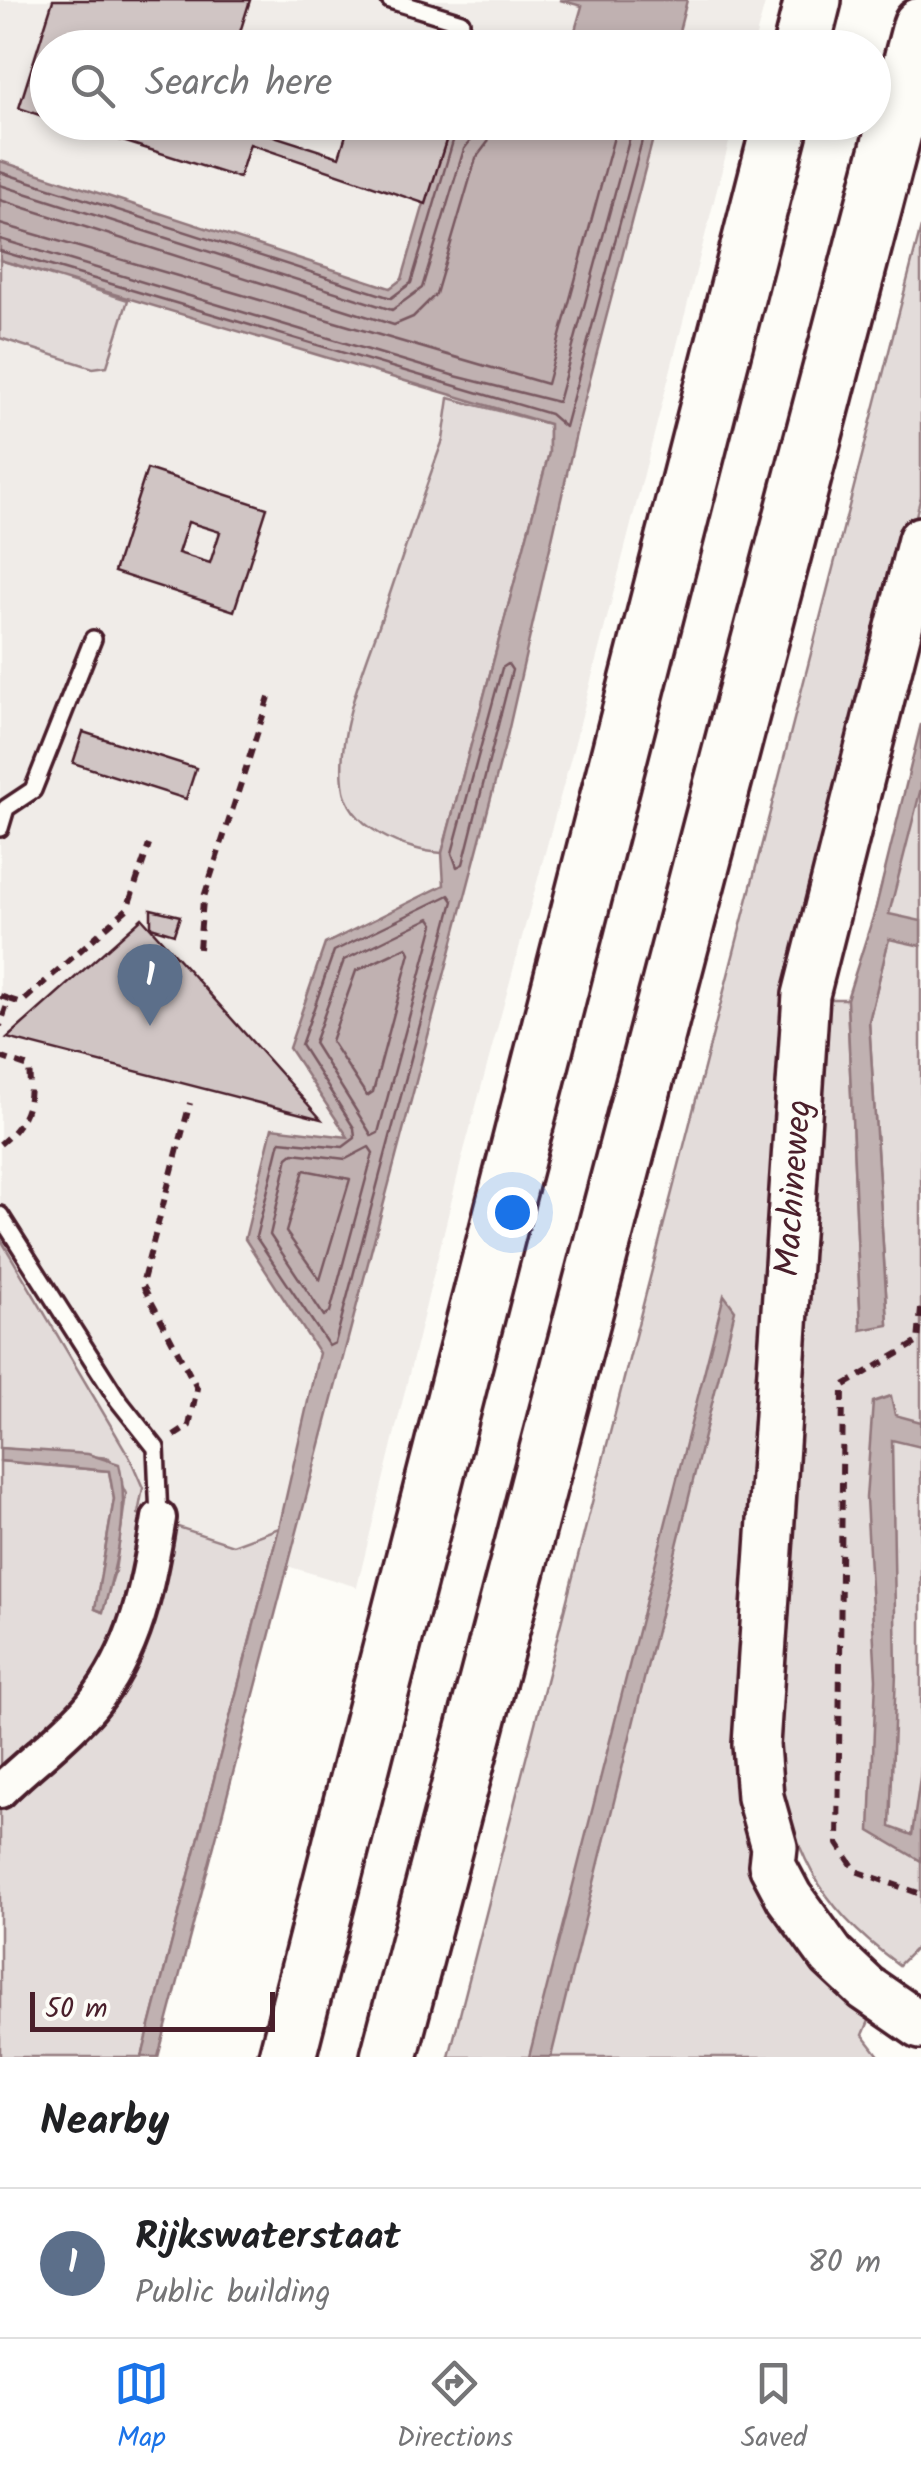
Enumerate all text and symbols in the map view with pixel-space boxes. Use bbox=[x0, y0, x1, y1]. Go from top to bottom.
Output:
search box bbox=[30, 30, 891, 140]
text: Search here bbox=[145, 55, 332, 115]
icon: search bbox=[65, 58, 120, 113]
pin: 1 bbox=[118, 944, 182, 1026]
street label: Machineweg bbox=[761, 1098, 829, 1278]
your location bbox=[487, 1187, 538, 1238]
scale bar bbox=[30, 1987, 275, 2032]
text: 50 m bbox=[45, 1987, 108, 2032]
text: Nearby bbox=[40, 2089, 169, 2156]
text: Rijkswaterstaat bbox=[135, 2208, 401, 2268]
text: 1 bbox=[68, 2238, 77, 2289]
text: 80 m bbox=[807, 2238, 881, 2289]
text: Public building bbox=[135, 2268, 331, 2319]
tab: Map bbox=[114, 2356, 169, 2461]
tab: Directions bbox=[397, 2356, 513, 2461]
tab: Saved bbox=[741, 2356, 807, 2461]

